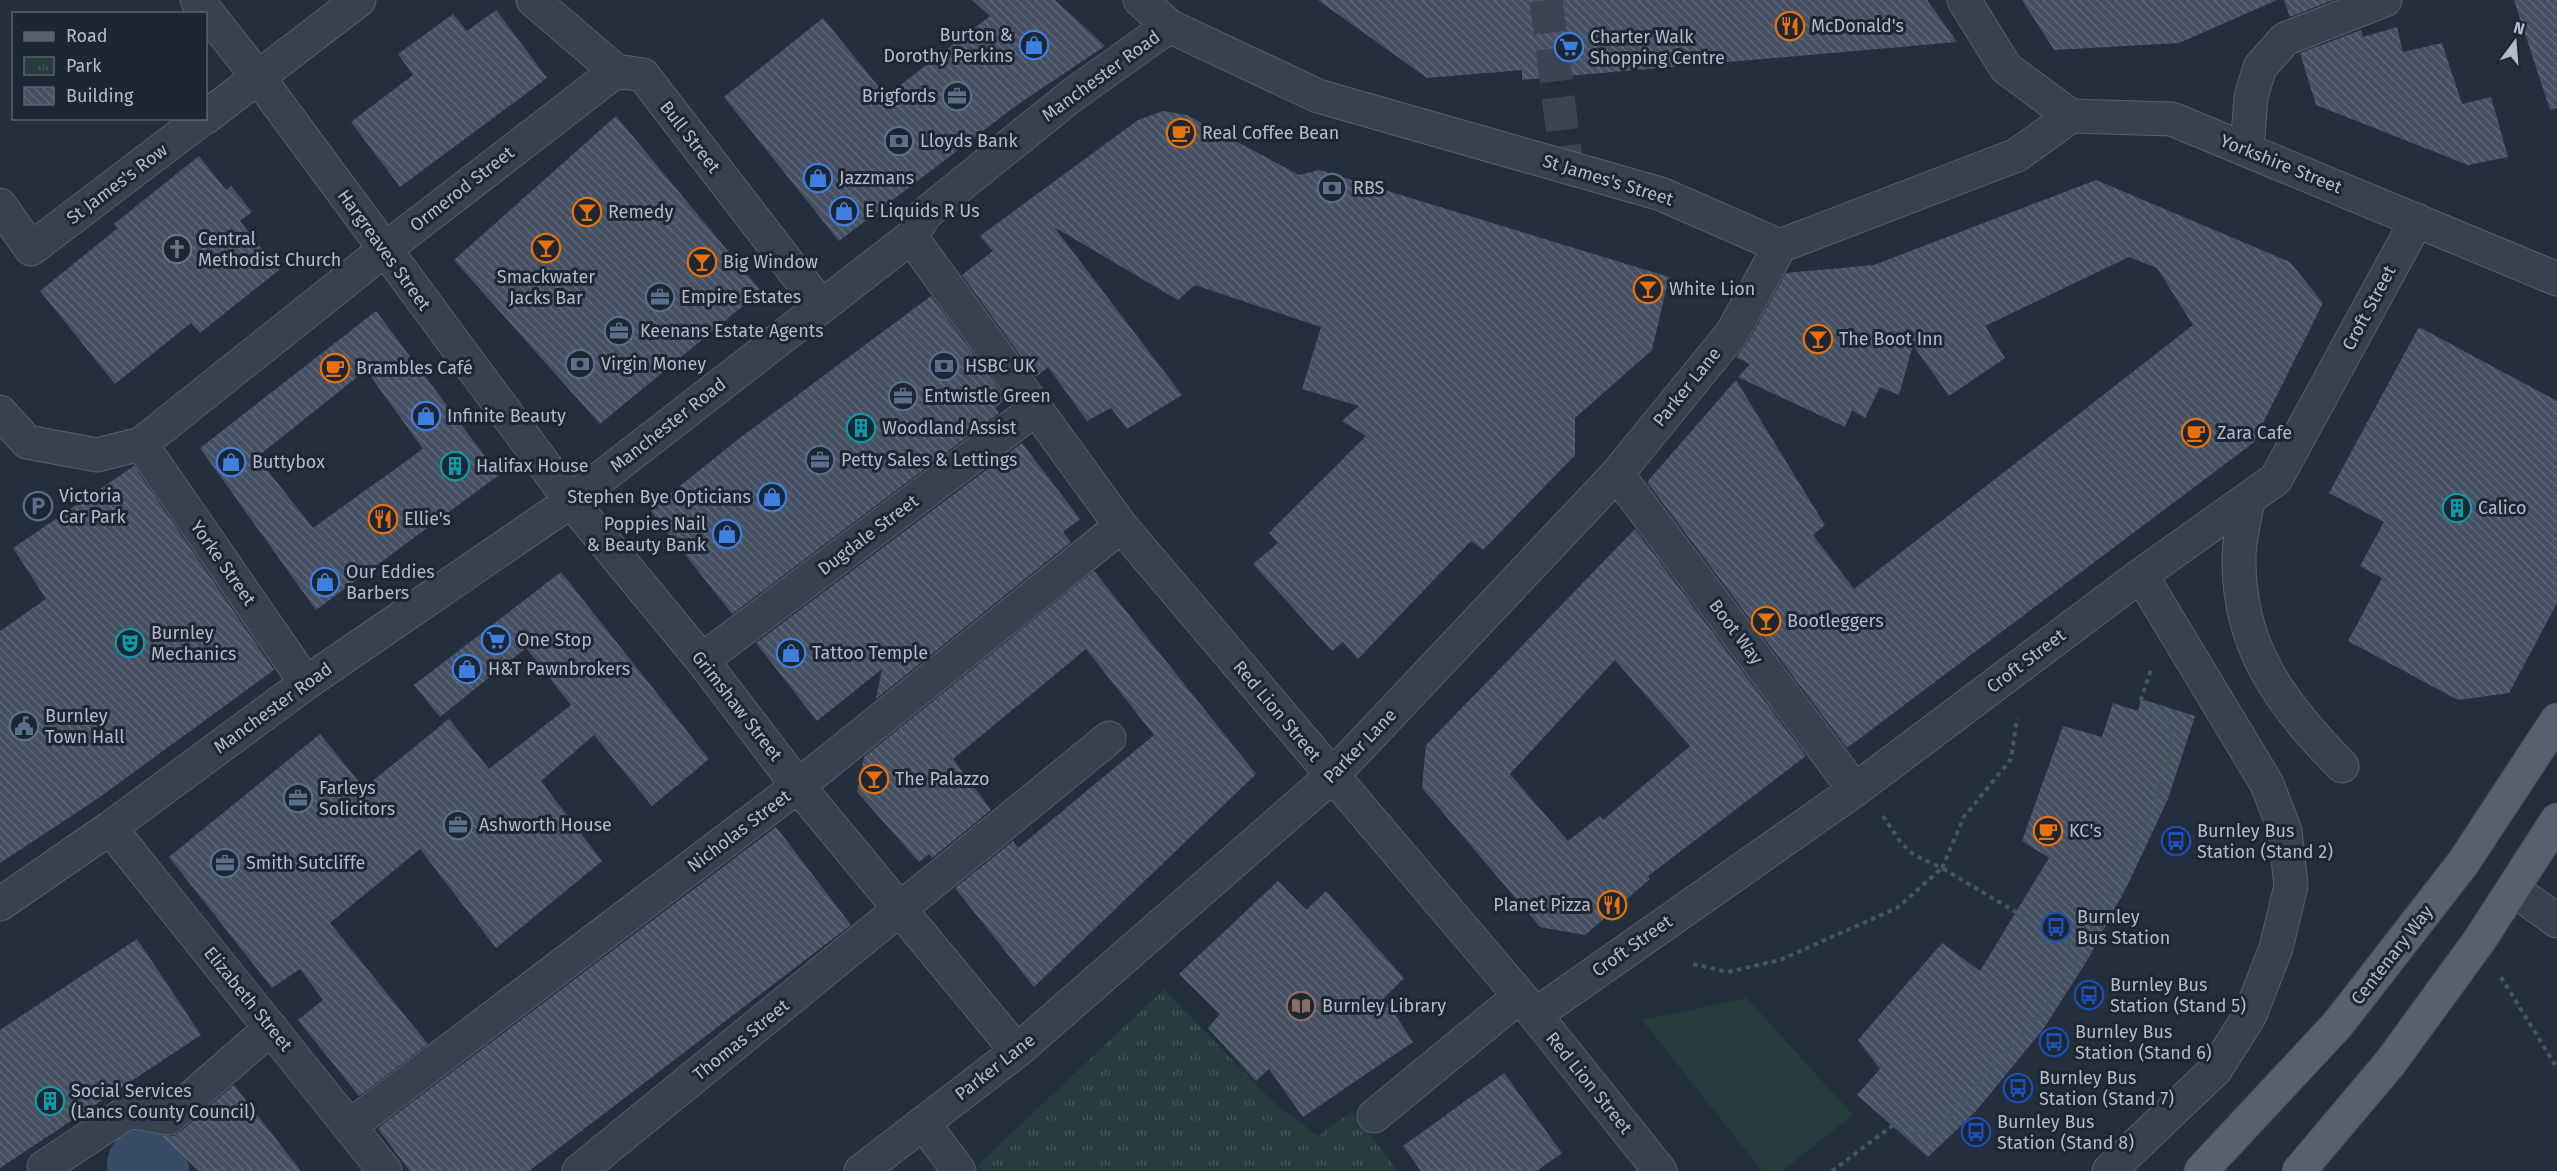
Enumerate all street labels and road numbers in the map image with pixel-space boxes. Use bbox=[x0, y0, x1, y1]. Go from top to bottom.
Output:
street label: Manchester Road bbox=[1038, 26, 1164, 126]
street label: Bull Street bbox=[655, 97, 725, 178]
street label: Yorkshire Street bbox=[2217, 130, 2346, 199]
street label: St James's Row bbox=[62, 139, 172, 229]
street label: Ormerod Street bbox=[406, 141, 519, 236]
street label: St James's Street bbox=[1540, 150, 1676, 210]
street label: Hargreaves Street bbox=[333, 185, 436, 315]
street label: Croft Street bbox=[2337, 261, 2401, 354]
street label: Parker Lane bbox=[1648, 343, 1726, 431]
street label: Manchester Road bbox=[606, 373, 730, 477]
street label: Dugdale Street bbox=[813, 490, 923, 580]
street label: Yorke Street bbox=[186, 516, 261, 610]
street label: Boot Way bbox=[1704, 595, 1768, 669]
street label: Croft Street bbox=[1982, 624, 2070, 698]
street label: Grimshaw Street bbox=[687, 646, 787, 766]
street label: Red Lion Street bbox=[1229, 656, 1326, 766]
street label: Manchester Road bbox=[210, 658, 336, 758]
street label: Parker Lane bbox=[1319, 704, 1401, 788]
street label: Nicholas Street bbox=[683, 785, 795, 877]
street label: Centenary Way bbox=[2346, 901, 2438, 1009]
street label: Croft Street bbox=[1588, 910, 1677, 982]
street label: Elizabeth Street bbox=[199, 942, 297, 1056]
street label: Thomas Street bbox=[688, 994, 794, 1085]
street label: Red Lion Street bbox=[1541, 1028, 1637, 1139]
street label: Parker Lane bbox=[951, 1029, 1039, 1105]

